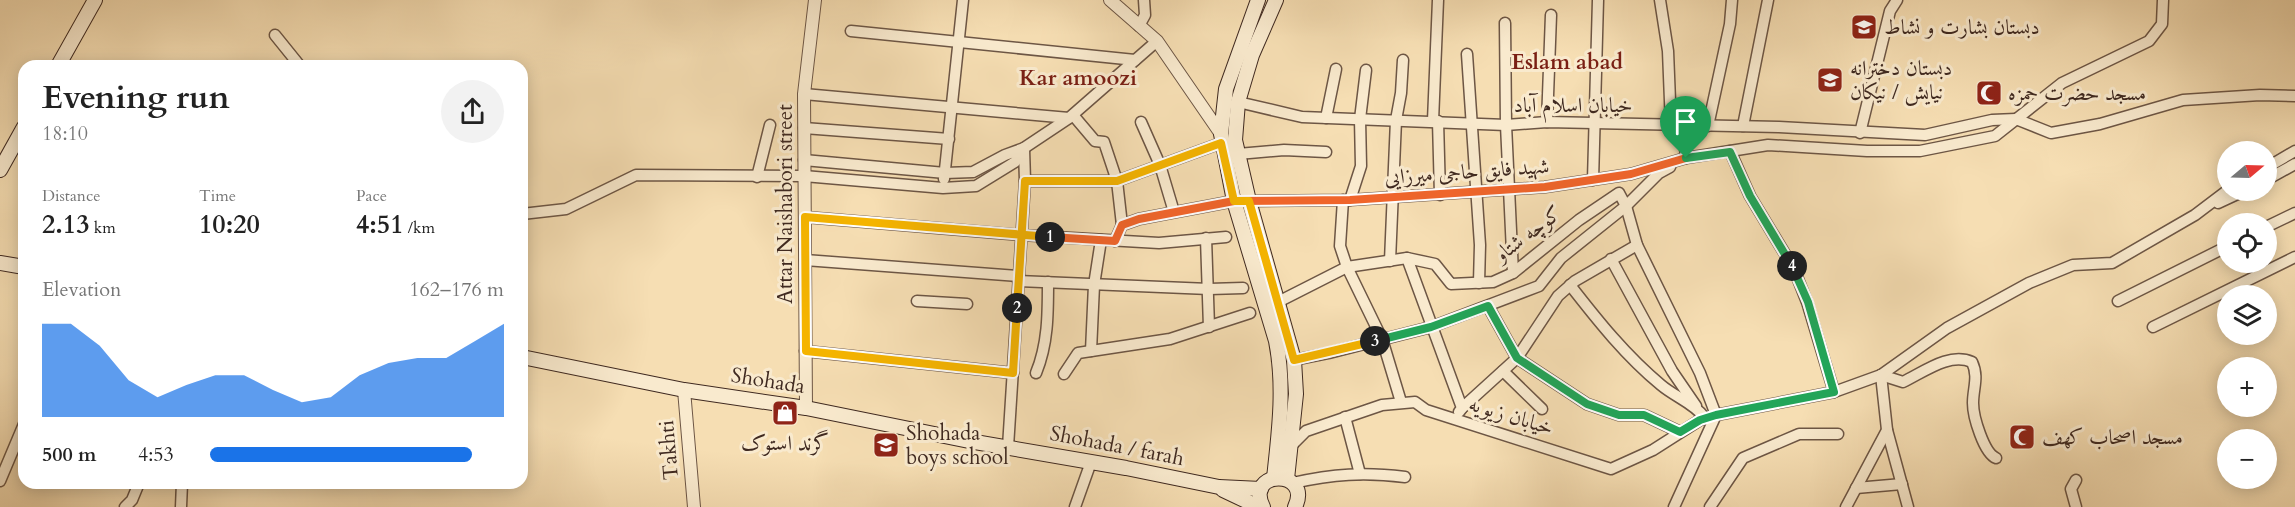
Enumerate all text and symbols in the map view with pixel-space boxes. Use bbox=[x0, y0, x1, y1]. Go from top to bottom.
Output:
school or university icon: دبستان بشارت و نشاط bbox=[1849, 12, 1879, 42]
place label: دبستان بشارت و نشاط bbox=[1884, 13, 2040, 42]
district label: Eslam abad bbox=[1511, 47, 1624, 77]
place label: دبستان دخترانه نیایش / نیکان bbox=[1850, 54, 1952, 107]
district label: Kar amoozi bbox=[1019, 63, 1137, 93]
school or university icon: دبستان دخترانه نیایش / نیکان bbox=[1815, 65, 1845, 95]
text: Evening run bbox=[42, 75, 230, 120]
mosque icon: مسجد حضرت حمزه bbox=[1974, 78, 2004, 108]
place label: مسجد حضرت حمزه bbox=[2008, 79, 2146, 108]
button: share bbox=[441, 80, 504, 143]
street label: خیابان اسلام آباد bbox=[1513, 91, 1633, 123]
pin bbox=[1660, 96, 1711, 158]
street label: Attar Naishabori street bbox=[771, 104, 800, 304]
icon: arrive bbox=[1669, 105, 1702, 138]
text: 18:10 bbox=[42, 120, 88, 147]
north arrow bbox=[2217, 141, 2277, 201]
map controls bbox=[2217, 141, 2277, 489]
street label: شهید فایق حاجی میرزایی bbox=[1384, 152, 1550, 192]
text: Distance bbox=[42, 185, 100, 207]
text: Time bbox=[199, 185, 236, 207]
text: Pace bbox=[356, 185, 387, 207]
street label: کوچه شتاو bbox=[1487, 199, 1568, 270]
text: 2.13 bbox=[42, 207, 90, 242]
text: 10:20 bbox=[199, 207, 260, 242]
text: 4:51 bbox=[356, 207, 404, 242]
button: locate bbox=[2217, 213, 2277, 273]
text: km bbox=[90, 217, 116, 239]
text: /km bbox=[404, 217, 435, 239]
pin: 1 bbox=[1035, 222, 1065, 252]
text: 1 bbox=[1046, 226, 1054, 248]
pin: 4 bbox=[1777, 251, 1807, 281]
text: 4 bbox=[1788, 255, 1796, 277]
text: Elevation bbox=[42, 276, 121, 303]
text: 162–176 m bbox=[409, 276, 504, 303]
button: layers bbox=[2217, 285, 2277, 345]
pin: 2 bbox=[1002, 293, 1032, 323]
text: 2 bbox=[1013, 297, 1021, 319]
pin: 3 bbox=[1360, 326, 1390, 356]
text: 3 bbox=[1371, 330, 1379, 352]
button: + bbox=[2217, 357, 2277, 417]
street label: Shohada bbox=[729, 361, 807, 401]
street label: خیابان زیویه bbox=[1465, 389, 1557, 443]
shop icon: گرند استوک bbox=[770, 398, 800, 428]
street label: Takhti bbox=[652, 419, 686, 481]
place label: Shohada boys school bbox=[906, 419, 1009, 472]
street label: Shohada / farah bbox=[1047, 419, 1187, 473]
mosque icon: مسجد اصحاب کهف bbox=[2007, 422, 2037, 452]
place label: مسجد اصحاب کهف bbox=[2042, 423, 2183, 452]
place label: گرند استوک bbox=[741, 429, 829, 458]
button: − bbox=[2217, 429, 2277, 489]
school or university icon: Shohada boys school bbox=[871, 430, 901, 460]
text: 500 m bbox=[42, 441, 97, 468]
text: 4:53 bbox=[138, 441, 174, 468]

